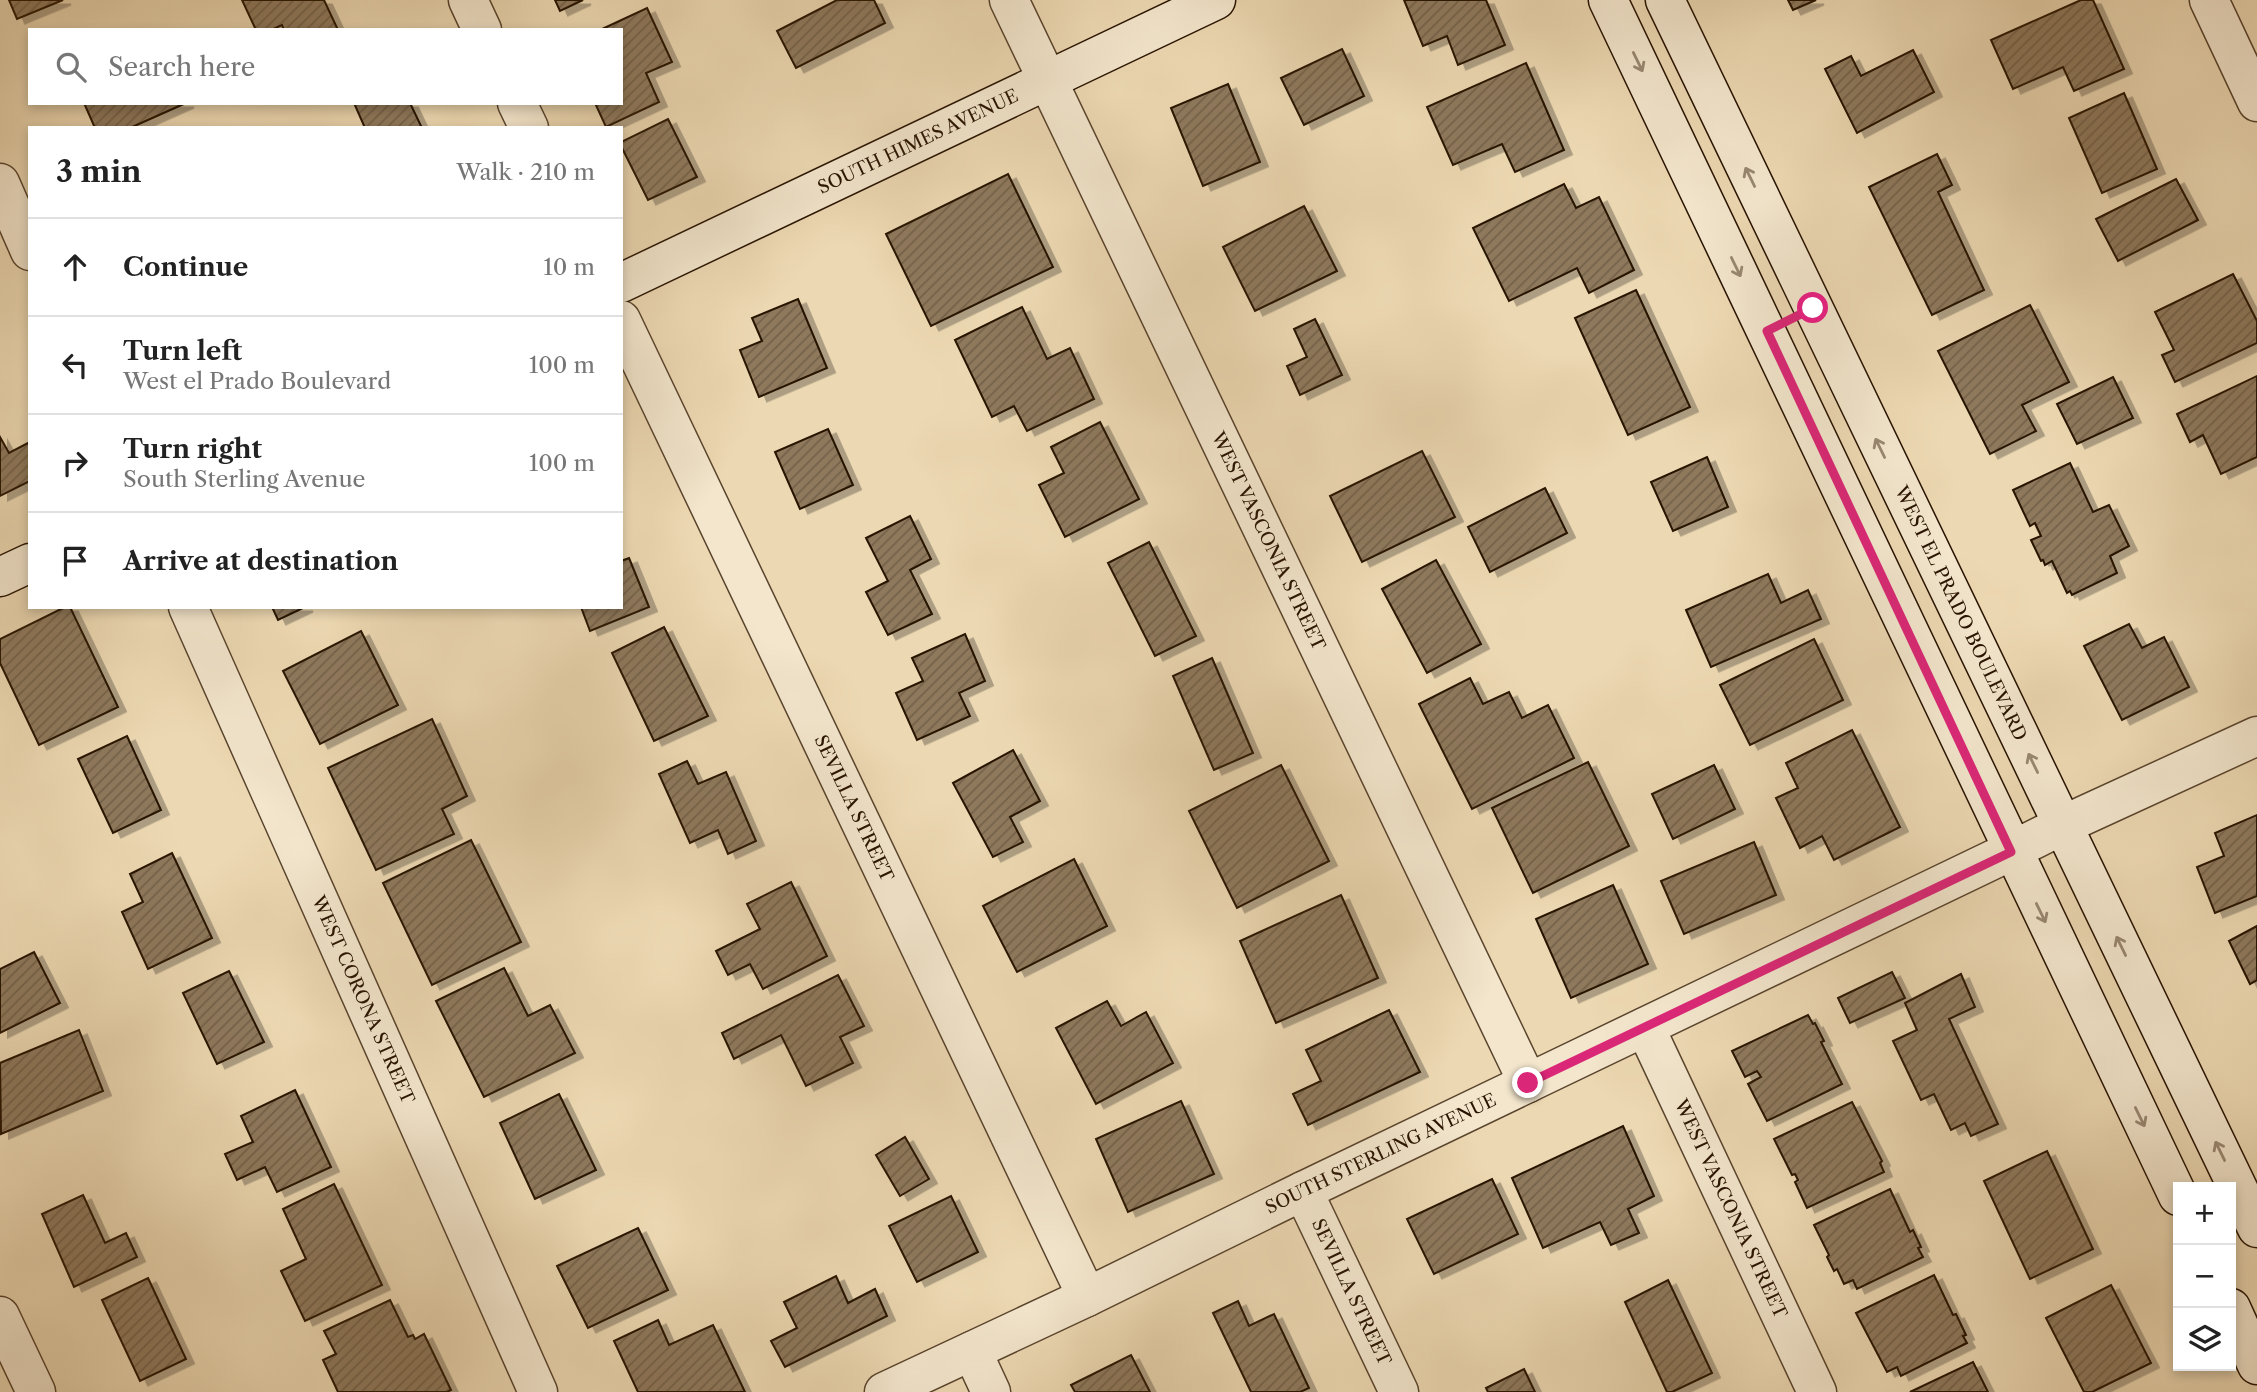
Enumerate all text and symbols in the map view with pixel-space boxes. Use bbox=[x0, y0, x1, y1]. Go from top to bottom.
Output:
search box bbox=[28, 28, 623, 105]
icon: search bbox=[52, 48, 90, 86]
text: Search here bbox=[108, 51, 255, 83]
one-way arrow bbox=[1632, 51, 1645, 72]
street label: SOUTH HIMES AVENUE bbox=[814, 85, 1022, 199]
text: 3 min bbox=[56, 153, 142, 190]
text: Walk · 210 m bbox=[456, 158, 595, 186]
one-way arrow bbox=[1742, 167, 1756, 188]
icon: ahead bbox=[56, 248, 94, 286]
text: Continue bbox=[123, 251, 248, 283]
text: 10 m bbox=[543, 253, 595, 281]
one-way arrow bbox=[1730, 256, 1743, 277]
route start bbox=[1797, 292, 1828, 323]
text: Turn left bbox=[123, 335, 242, 367]
icon: left bbox=[56, 346, 94, 384]
text: 100 m bbox=[529, 351, 595, 379]
text: West el Prado Boulevard bbox=[123, 367, 391, 395]
street label: WEST VASCONIA STREET bbox=[1206, 427, 1330, 654]
text: Turn right bbox=[123, 433, 262, 465]
one-way arrow bbox=[1873, 438, 1887, 459]
icon: right bbox=[56, 444, 94, 482]
text: 100 m bbox=[529, 449, 595, 477]
text: South Sterling Avenue bbox=[123, 465, 366, 493]
street label: WEST EL PRADO BOULEVARD bbox=[1890, 482, 2031, 744]
icon: arrive bbox=[56, 542, 94, 580]
text: Arrive at destination bbox=[123, 545, 398, 577]
street label: SEVILLA STREET bbox=[810, 731, 898, 886]
one-way arrow bbox=[2025, 753, 2039, 774]
street label: WEST CORONA STREET bbox=[307, 891, 419, 1108]
one-way arrow bbox=[2035, 902, 2048, 923]
one-way arrow bbox=[2114, 936, 2127, 957]
route end bbox=[1512, 1067, 1543, 1098]
street label: SOUTH STERLING AVENUE bbox=[1262, 1089, 1500, 1219]
street label: WEST VASCONIA STREET bbox=[1669, 1095, 1792, 1322]
one-way arrow bbox=[2135, 1107, 2148, 1128]
one-way arrow bbox=[2213, 1141, 2227, 1162]
map controls bbox=[2173, 1182, 2236, 1371]
button: + bbox=[2173, 1182, 2236, 1245]
street label: SEVILLA STREET bbox=[1307, 1215, 1396, 1369]
button: − bbox=[2173, 1245, 2236, 1308]
button: layers bbox=[2173, 1308, 2236, 1371]

